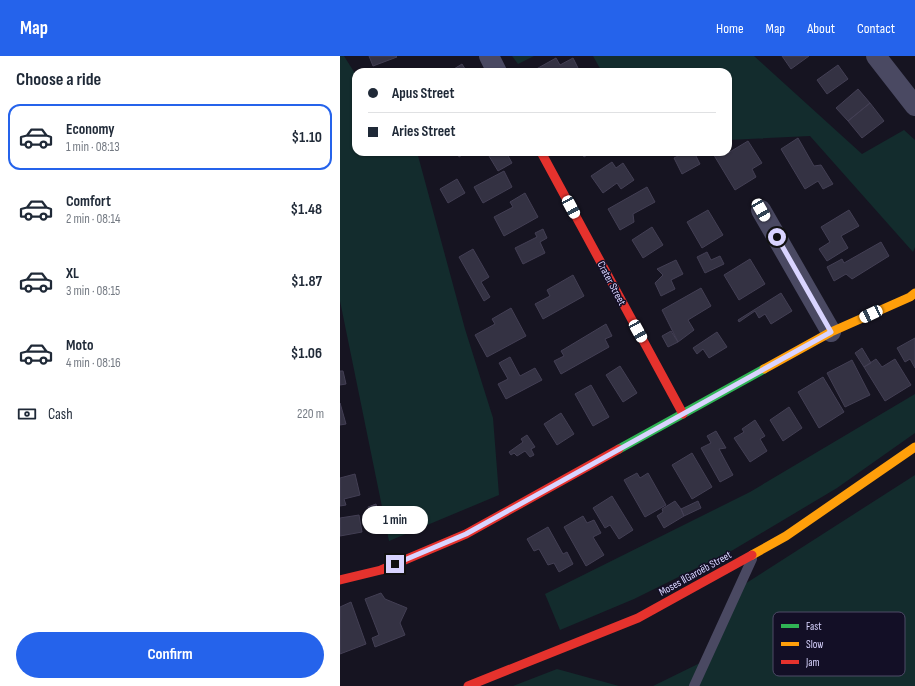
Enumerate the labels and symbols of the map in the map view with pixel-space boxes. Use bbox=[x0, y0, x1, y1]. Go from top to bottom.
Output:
car bbox=[560, 194, 582, 220]
car bbox=[750, 197, 772, 223]
route start bbox=[768, 228, 786, 246]
street label: Crater Street bbox=[594, 259, 629, 308]
car bbox=[858, 303, 884, 325]
car bbox=[627, 318, 649, 344]
callout: 1 min bbox=[362, 506, 428, 534]
street label: Moses ǁGaroëb Street bbox=[657, 548, 734, 599]
route end bbox=[386, 555, 404, 573]
legend bbox=[773, 612, 905, 676]
text: Fast bbox=[806, 620, 822, 633]
text: Slow bbox=[806, 638, 823, 651]
text: Jam bbox=[805, 656, 820, 669]

